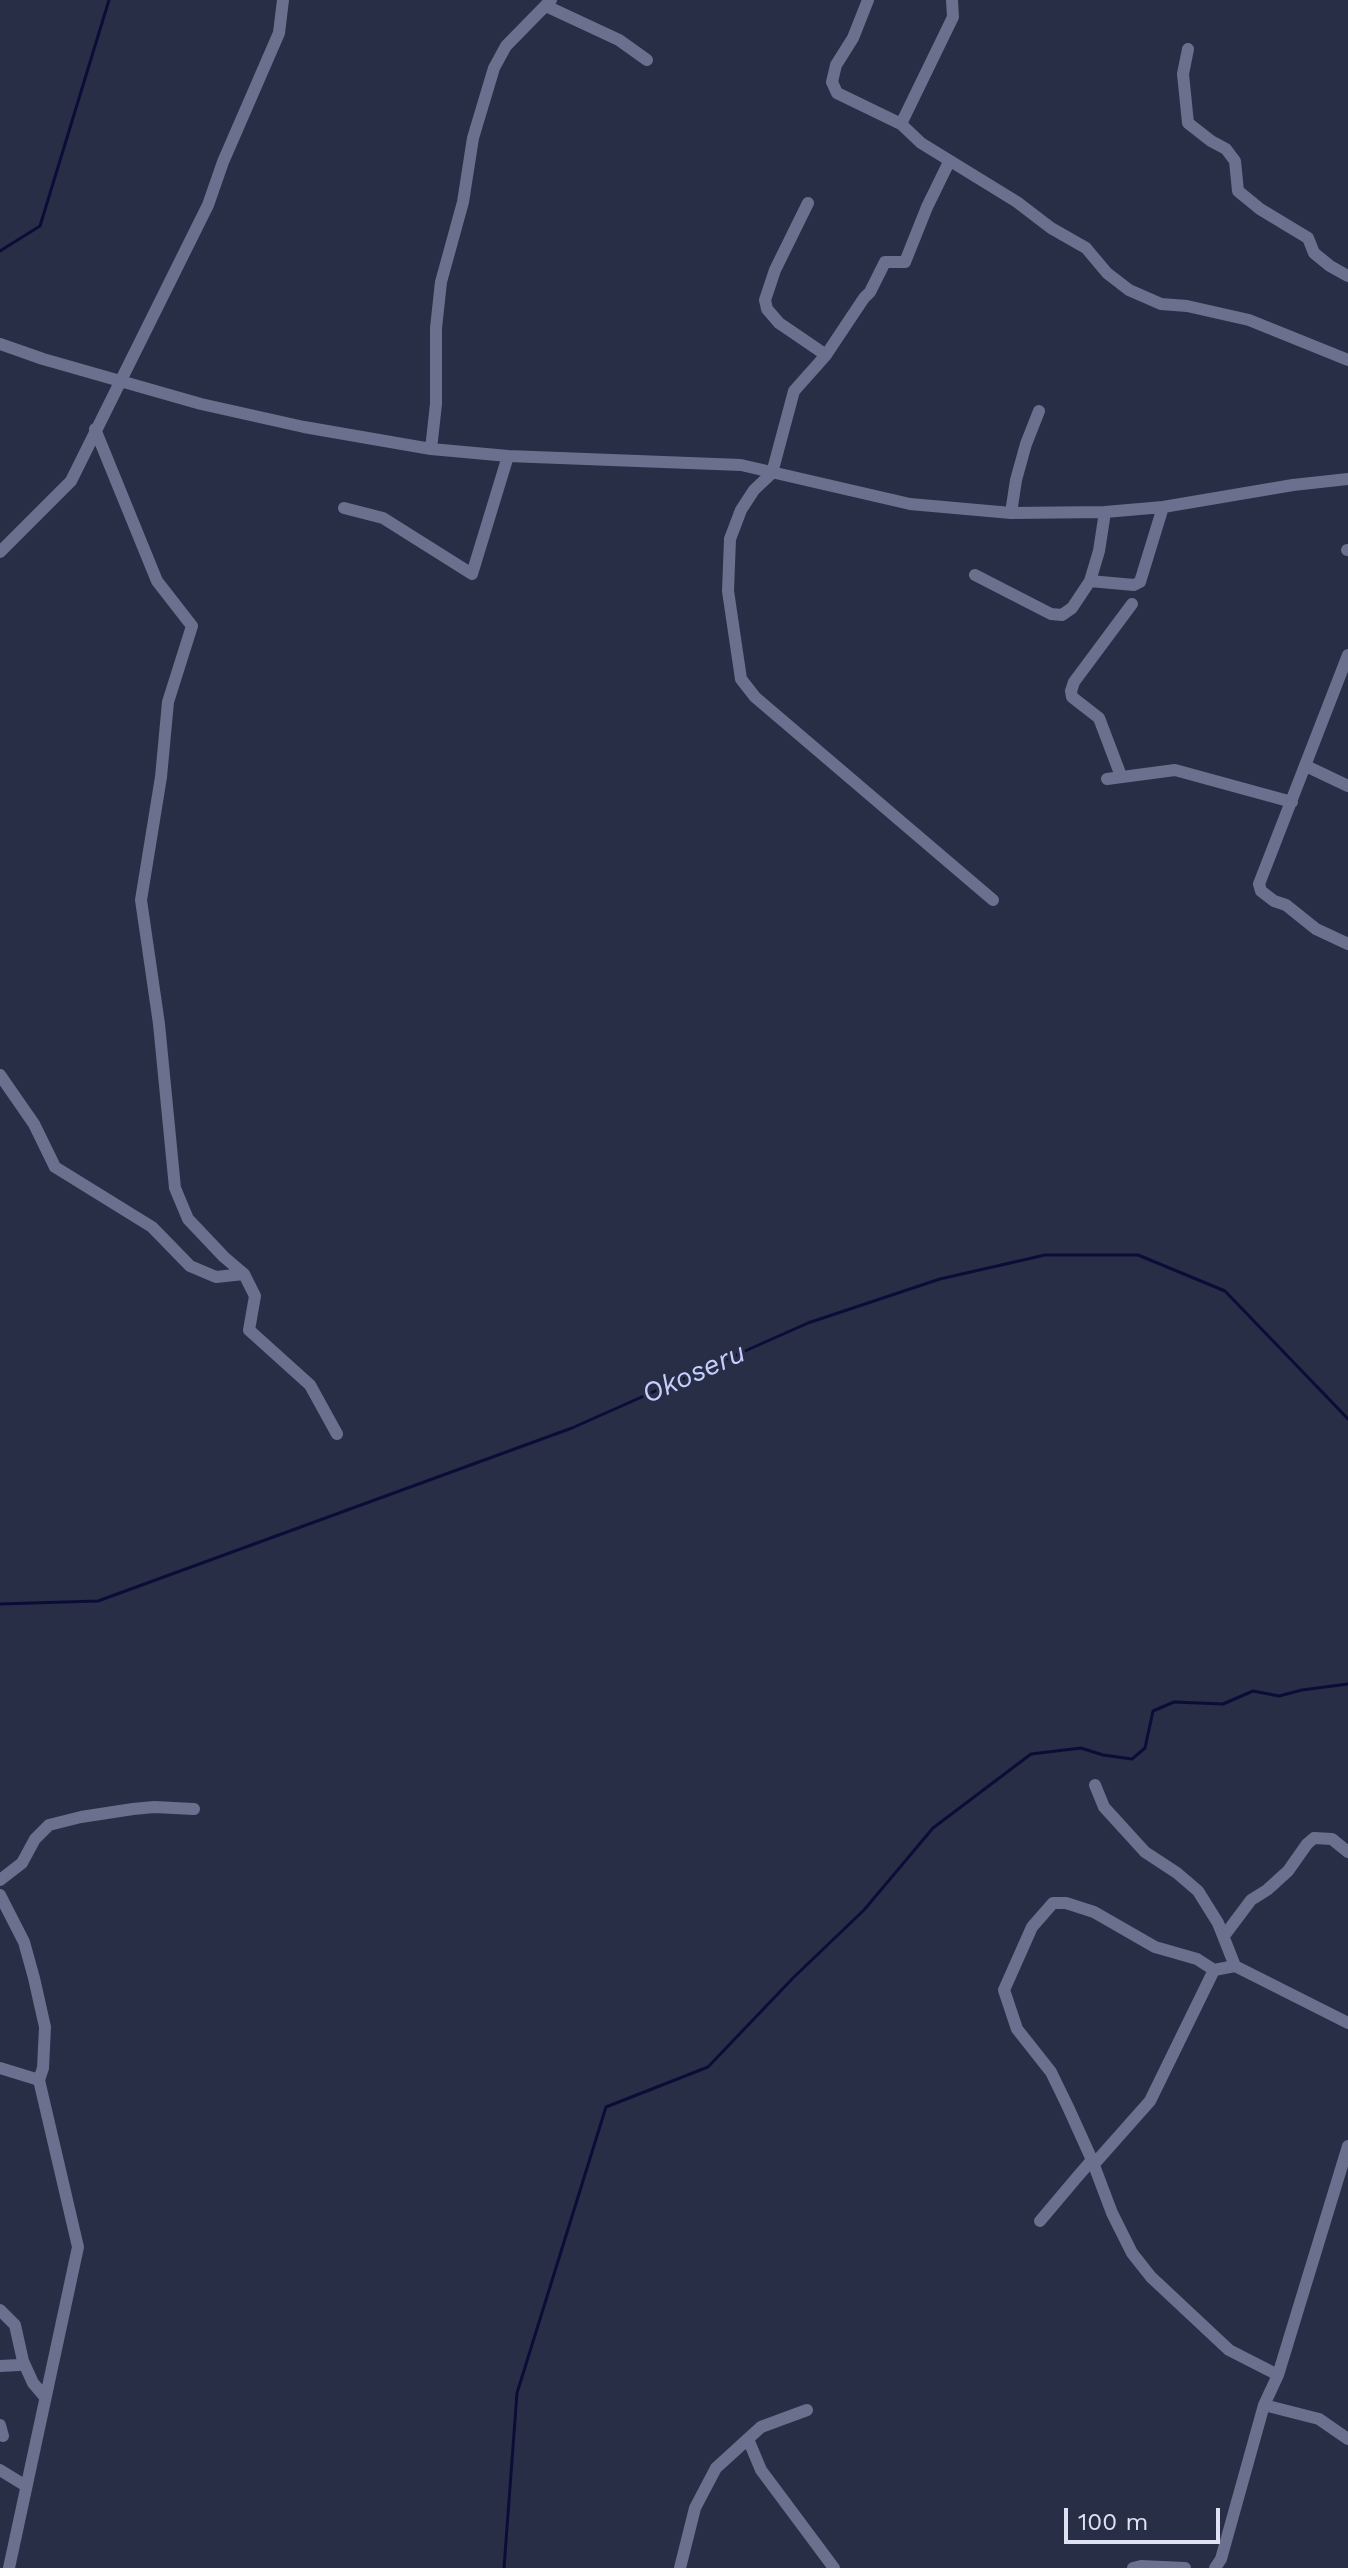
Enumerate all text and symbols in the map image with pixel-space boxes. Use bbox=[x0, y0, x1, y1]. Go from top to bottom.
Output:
water label: Okoseru bbox=[637, 1336, 751, 1412]
scale bar bbox=[1068, 2492, 1224, 2542]
text: 100 m bbox=[1078, 2508, 1148, 2536]

